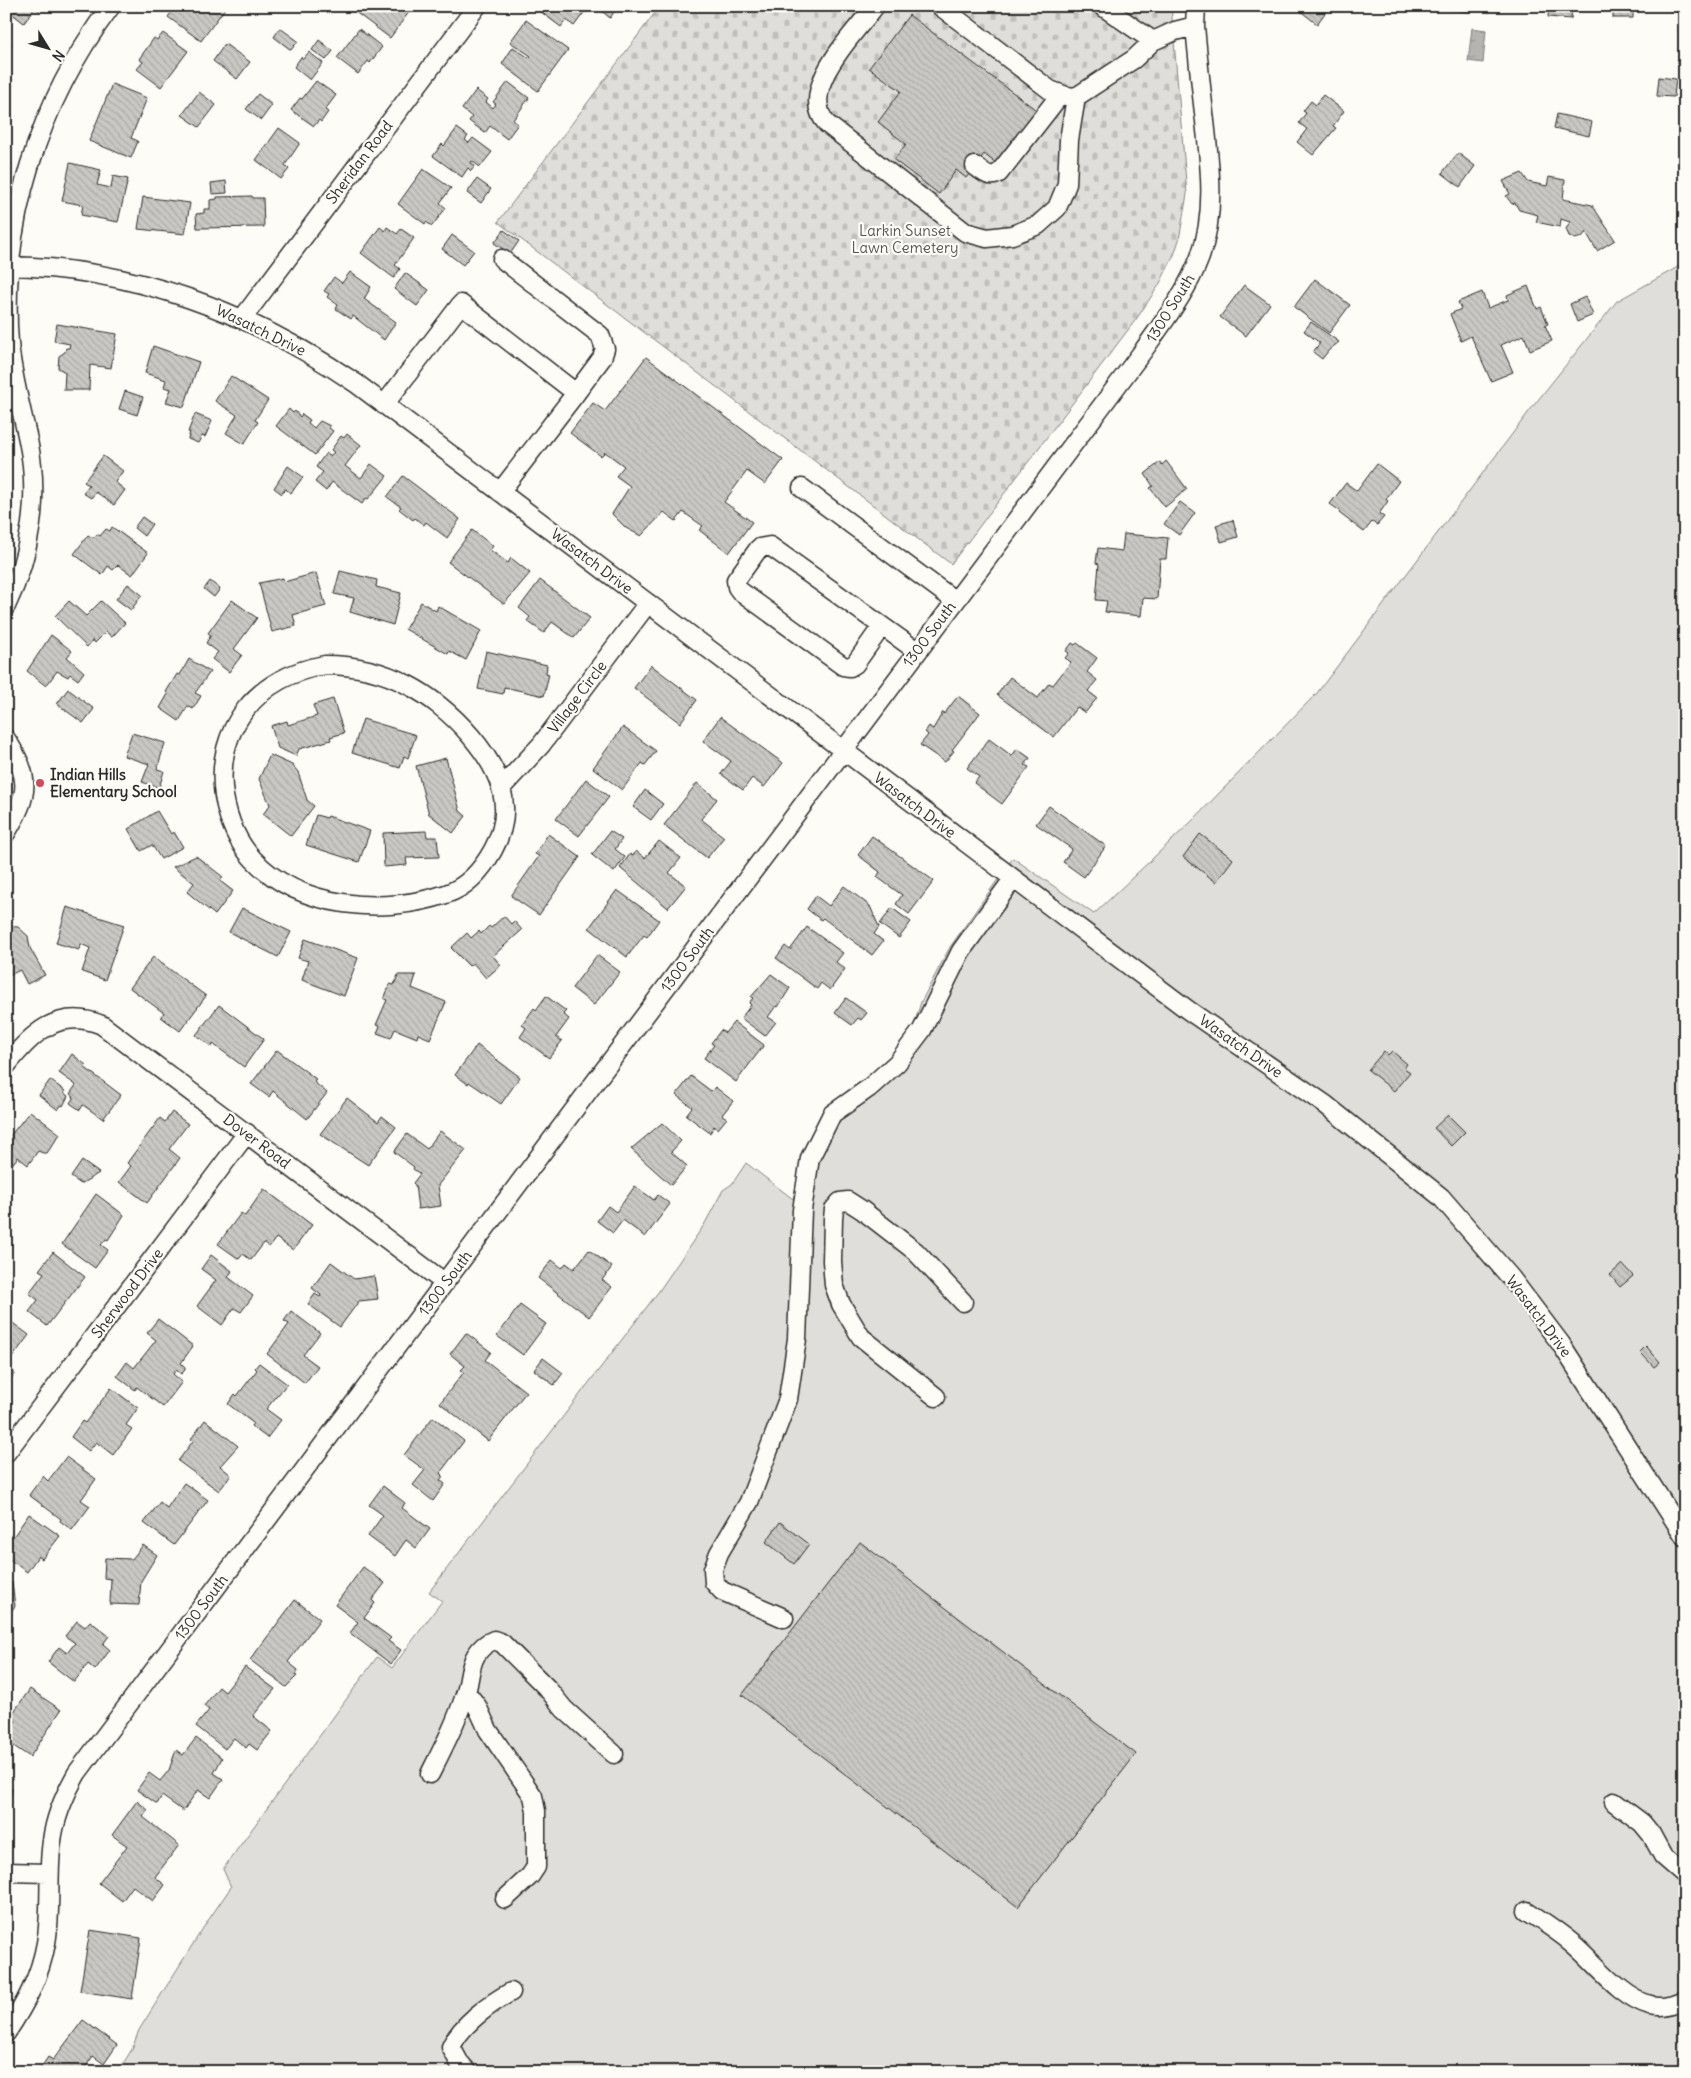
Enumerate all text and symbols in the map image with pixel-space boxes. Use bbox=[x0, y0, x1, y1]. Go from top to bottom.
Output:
north arrow bbox=[22, 22, 72, 72]
text: N bbox=[48, 47, 68, 65]
street label: Sheridan Road bbox=[322, 116, 397, 207]
park label: Larkin Sunset Lawn Cemetery bbox=[851, 221, 959, 257]
street label: 1300 South bbox=[1142, 270, 1199, 346]
street label: Wasatch Drive bbox=[213, 300, 309, 360]
street label: Wasatch Drive bbox=[547, 524, 637, 598]
street label: 1300 South bbox=[898, 597, 960, 670]
street label: Village Circle bbox=[543, 657, 611, 737]
place label: Indian Hills Elementary School bbox=[50, 765, 177, 802]
street label: Wasatch Drive bbox=[870, 768, 960, 842]
marker: Indian Hills Elementary School bbox=[34, 777, 46, 789]
street label: 1300 South bbox=[656, 922, 718, 995]
street label: Wasatch Drive bbox=[1196, 1010, 1286, 1082]
street label: Dover Road bbox=[220, 1110, 295, 1173]
street label: Sherwood Drive bbox=[87, 1244, 167, 1342]
street label: 1300 South bbox=[414, 1246, 476, 1319]
street label: Wasatch Drive bbox=[1502, 1271, 1576, 1361]
street label: 1300 South bbox=[170, 1570, 232, 1643]

